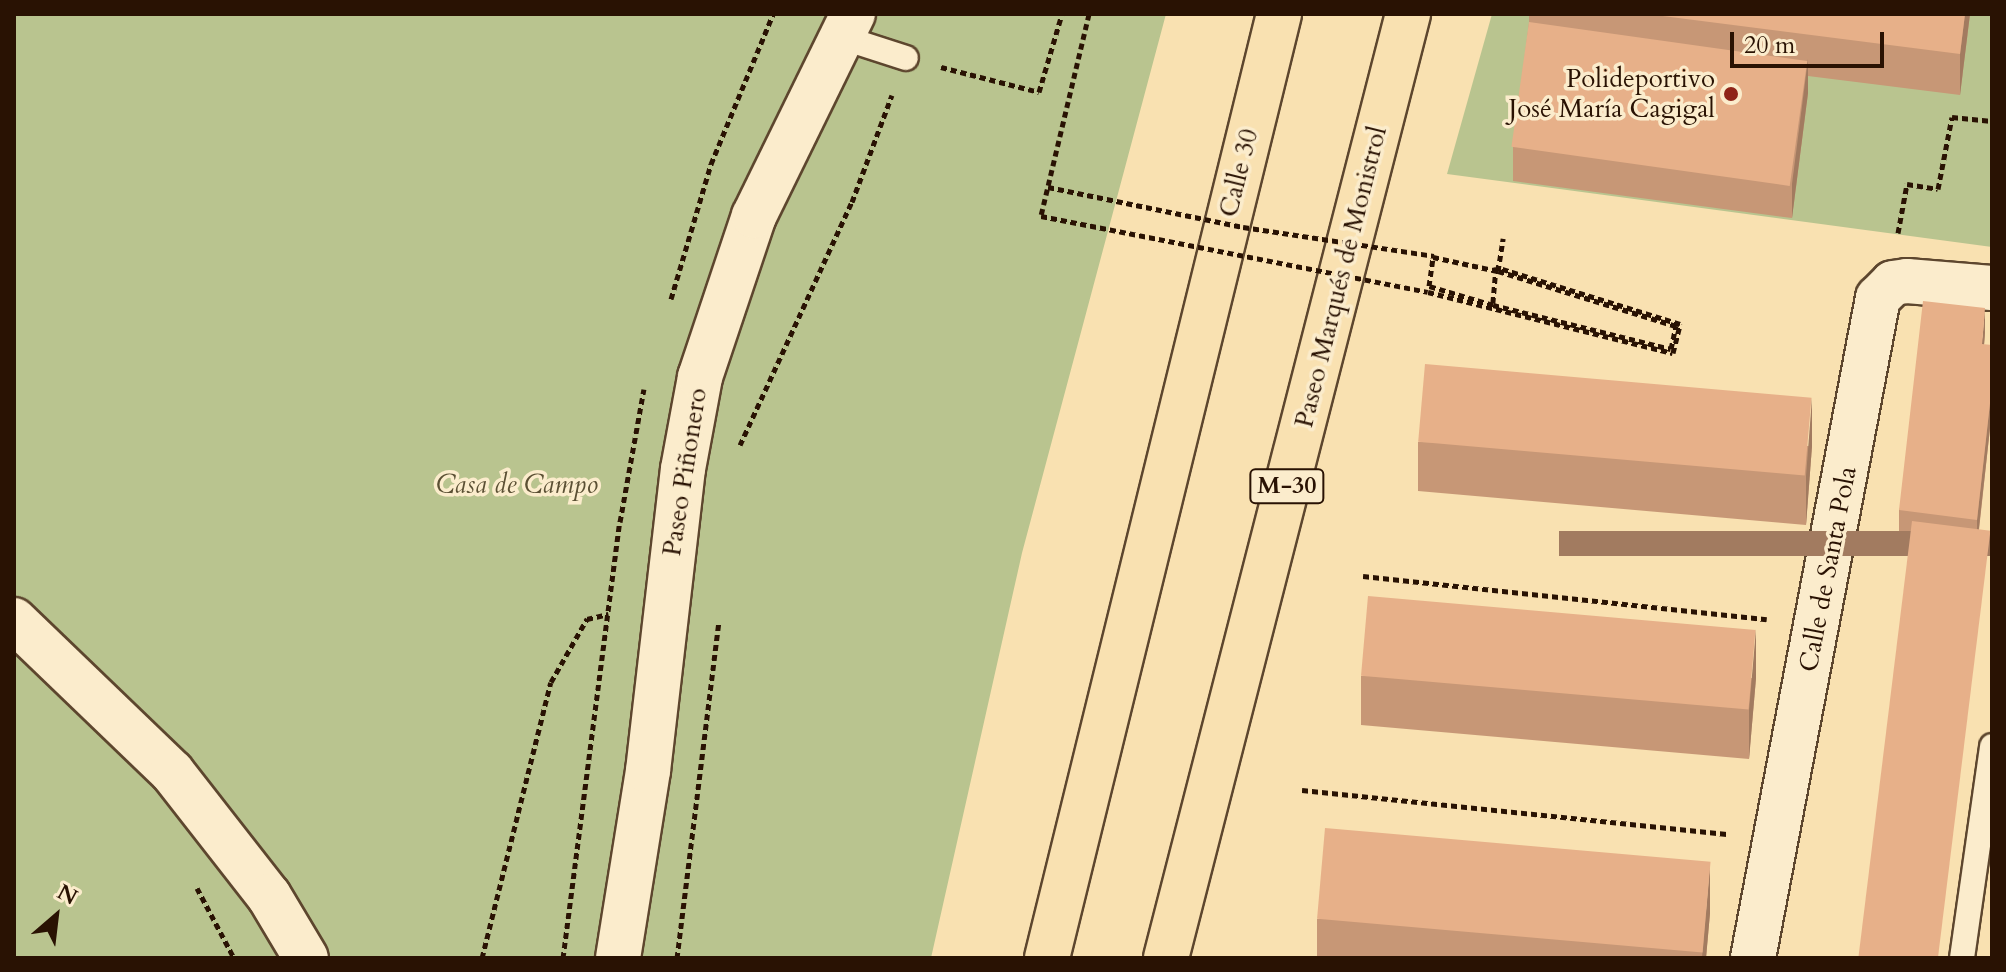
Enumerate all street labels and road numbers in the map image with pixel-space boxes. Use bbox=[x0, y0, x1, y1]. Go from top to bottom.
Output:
street label: Paseo Marqués de Monistrol bbox=[1288, 123, 1394, 431]
street label: Calle 30 bbox=[1213, 126, 1265, 220]
street label: Paseo Piñonero bbox=[656, 386, 714, 558]
street label: Calle de Santa Pola bbox=[1793, 464, 1863, 674]
road number: M-30 bbox=[1249, 466, 1325, 506]

